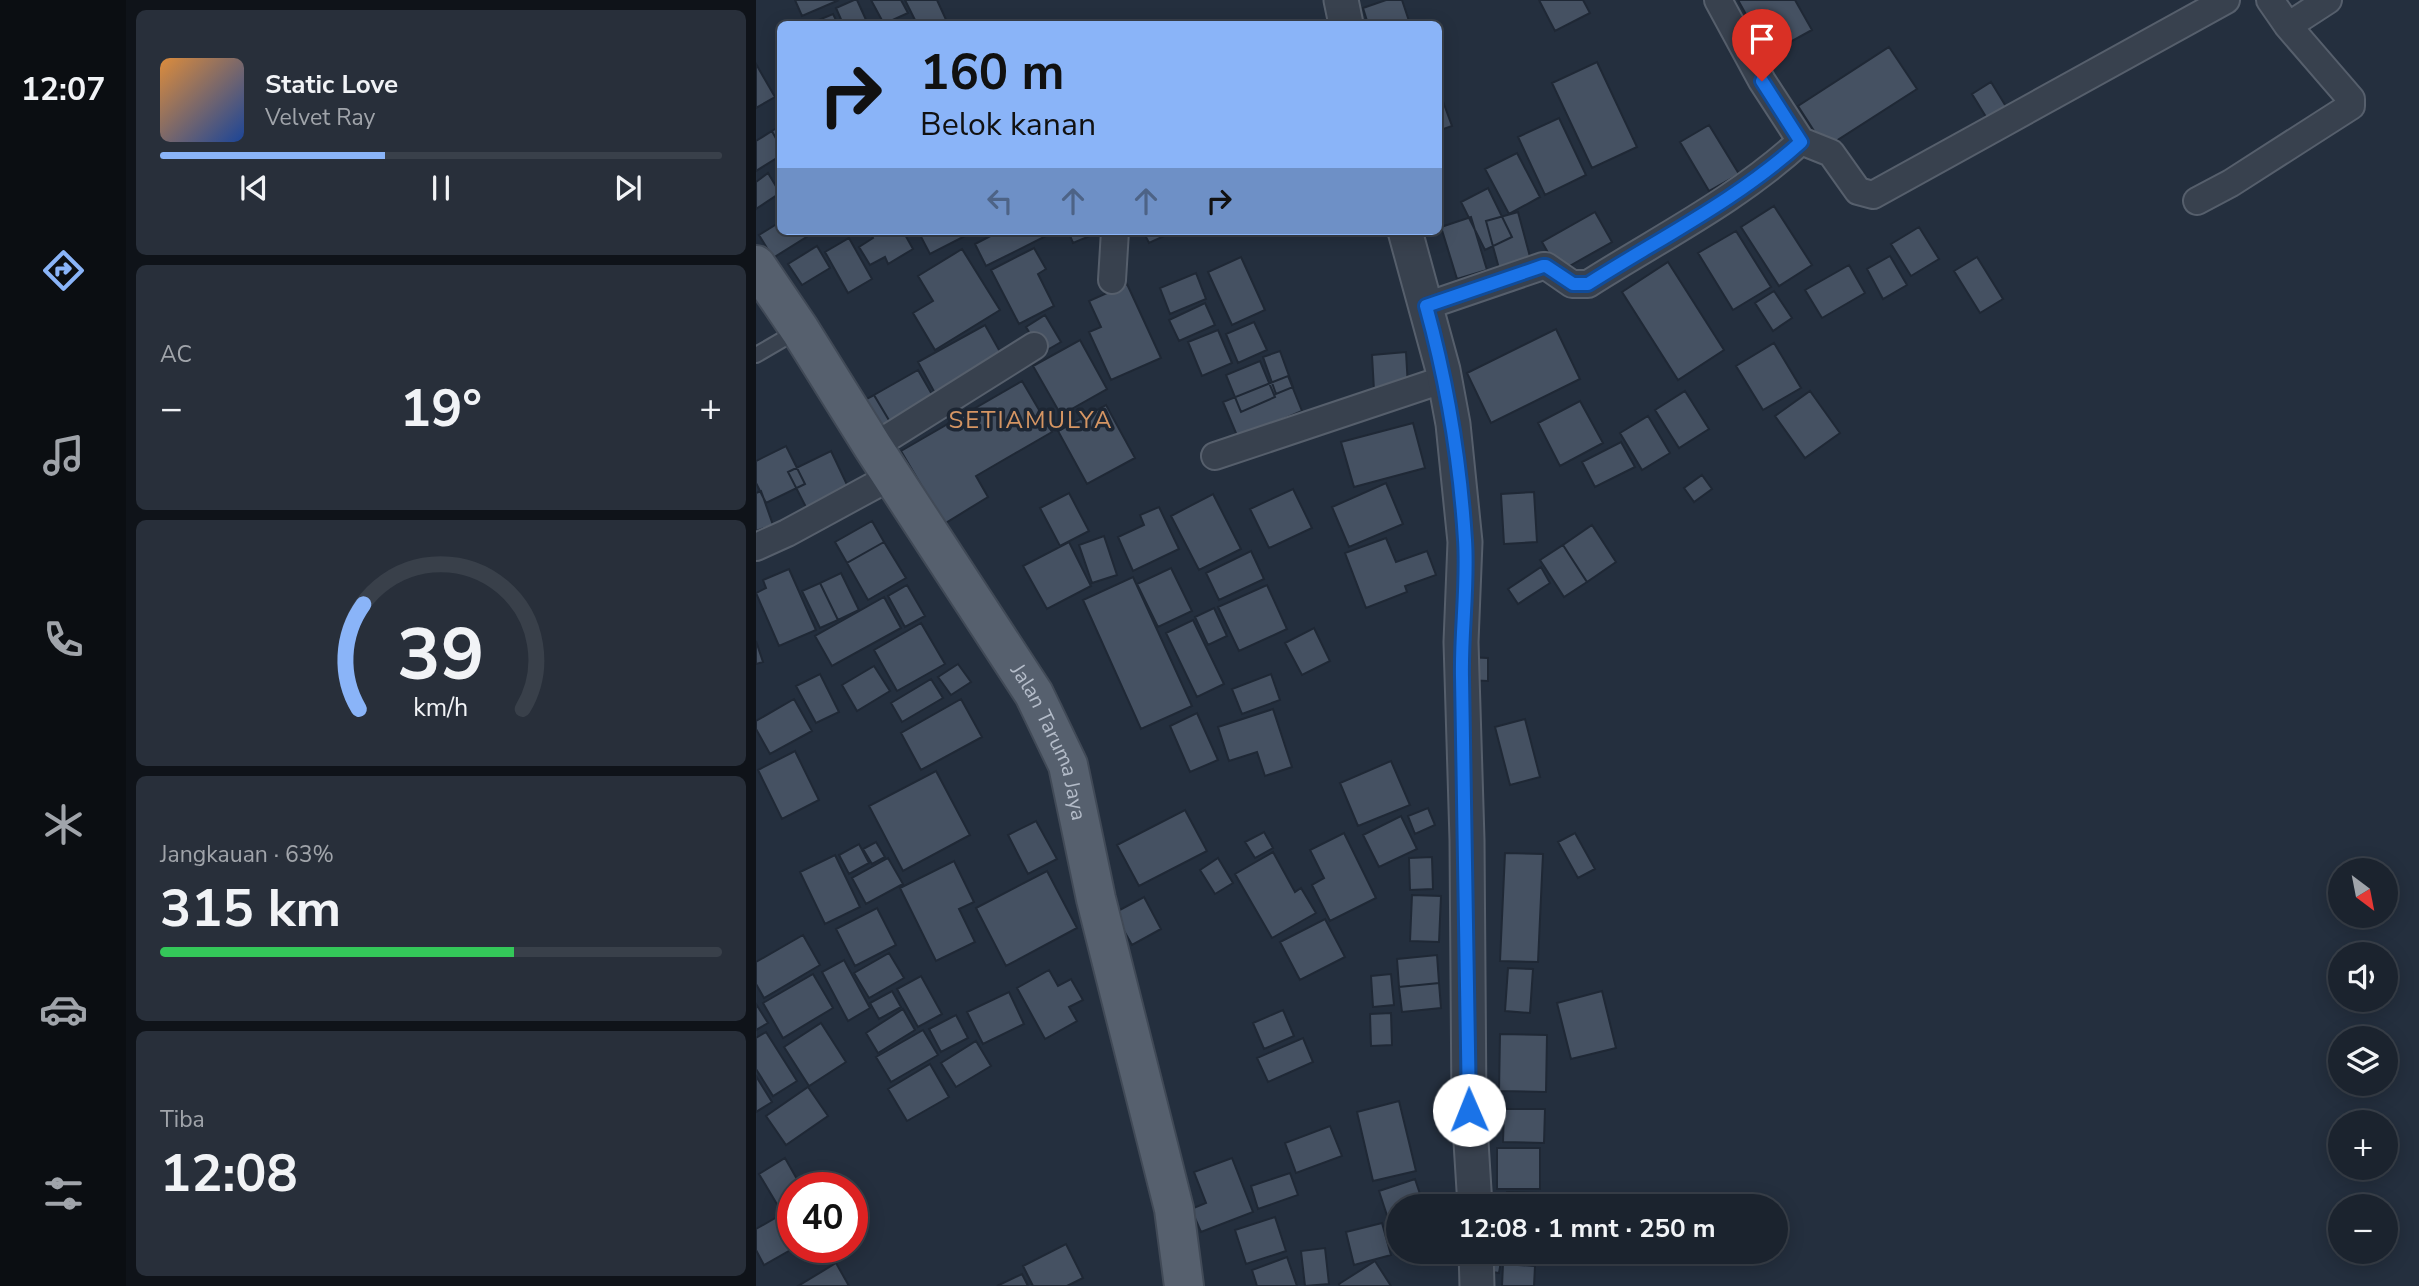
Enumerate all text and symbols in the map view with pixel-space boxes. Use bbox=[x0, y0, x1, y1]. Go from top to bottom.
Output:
pin bbox=[1732, 9, 1792, 81]
icon: arrive bbox=[1743, 20, 1781, 58]
text: 160 m bbox=[920, 39, 1064, 106]
icon: right bbox=[805, 49, 896, 140]
text: Static Love bbox=[265, 67, 398, 102]
text: 12:07 bbox=[21, 68, 105, 111]
text: Velvet Ray bbox=[265, 102, 375, 133]
text: Belok kanan bbox=[920, 103, 1096, 146]
icon: previous bbox=[235, 169, 273, 207]
icon: pause bbox=[422, 169, 460, 207]
icon: next bbox=[609, 169, 647, 207]
icon: left bbox=[981, 182, 1019, 220]
icon: ahead bbox=[1054, 182, 1092, 220]
icon: ahead bbox=[1127, 182, 1165, 220]
icon: right bbox=[1200, 182, 1238, 220]
icon: directions bbox=[39, 246, 88, 295]
text: AC bbox=[160, 339, 192, 370]
text: 19° bbox=[400, 373, 482, 444]
text: − bbox=[160, 383, 183, 434]
text: + bbox=[699, 383, 722, 434]
district label: SETIAMULYA bbox=[949, 404, 1114, 436]
icon: music bbox=[39, 431, 88, 480]
text: 39 bbox=[397, 605, 485, 705]
icon: phone bbox=[39, 615, 88, 664]
street label: Jalan Taruma Jaya bbox=[1004, 658, 1093, 823]
text: km/h bbox=[413, 691, 469, 725]
icon: climate bbox=[39, 800, 88, 849]
text: Jangkauan · 63% bbox=[160, 839, 334, 870]
north arrow bbox=[2328, 858, 2398, 928]
map controls bbox=[2328, 858, 2398, 1264]
text: 315 km bbox=[160, 873, 341, 944]
button: sound bbox=[2328, 942, 2398, 1012]
icon: car bbox=[39, 985, 88, 1034]
button: layers bbox=[2328, 1026, 2398, 1096]
position arrow bbox=[1432, 1073, 1506, 1147]
text: Tiba bbox=[160, 1104, 205, 1135]
button: + bbox=[2328, 1110, 2398, 1180]
text: 12:08 bbox=[160, 1138, 298, 1209]
icon: filters bbox=[39, 1169, 88, 1218]
speed limit sign: 40 bbox=[777, 1172, 868, 1263]
button: − bbox=[2328, 1194, 2398, 1264]
text: 12:08 · 1 mnt · 250 m bbox=[1458, 1211, 1716, 1246]

